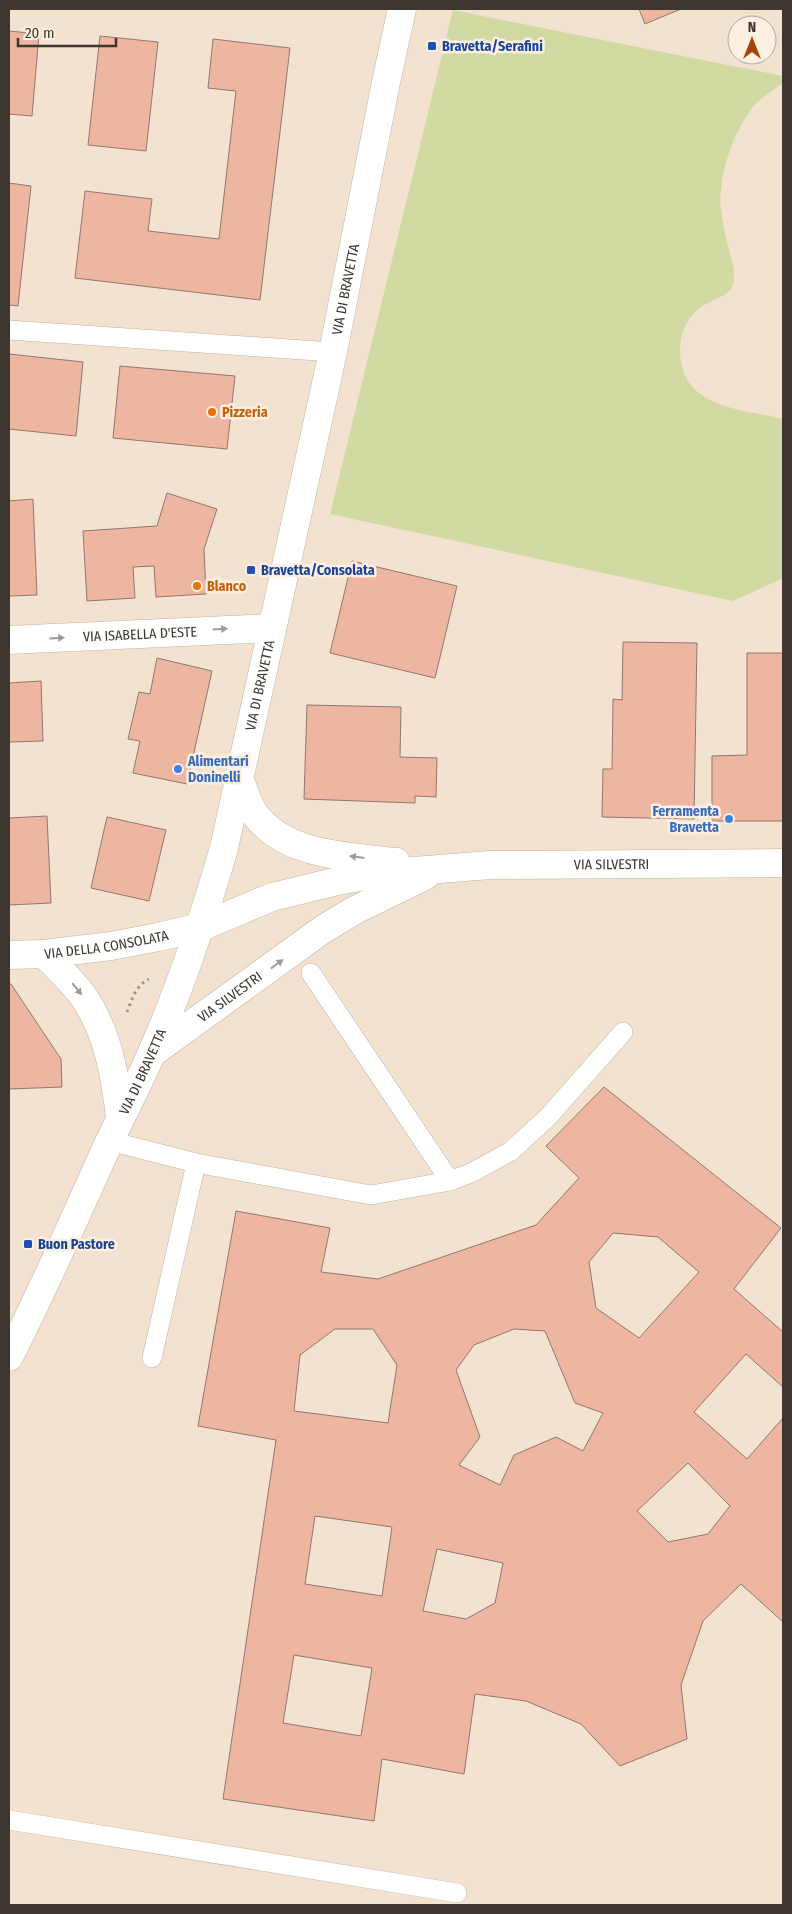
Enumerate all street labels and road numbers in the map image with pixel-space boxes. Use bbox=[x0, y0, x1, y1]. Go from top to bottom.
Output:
street label: VIA DI BRAVETTA bbox=[329, 242, 363, 337]
street label: VIA ISABELLA D'ESTE bbox=[83, 623, 198, 646]
street label: VIA DI BRAVETTA bbox=[242, 638, 279, 732]
street label: VIA SILVESTRI bbox=[574, 856, 649, 873]
street label: VIA DELLA CONSOLATA bbox=[43, 927, 171, 963]
street label: VIA SILVESTRI bbox=[195, 968, 266, 1026]
street label: VIA DI BRAVETTA bbox=[116, 1026, 170, 1118]

